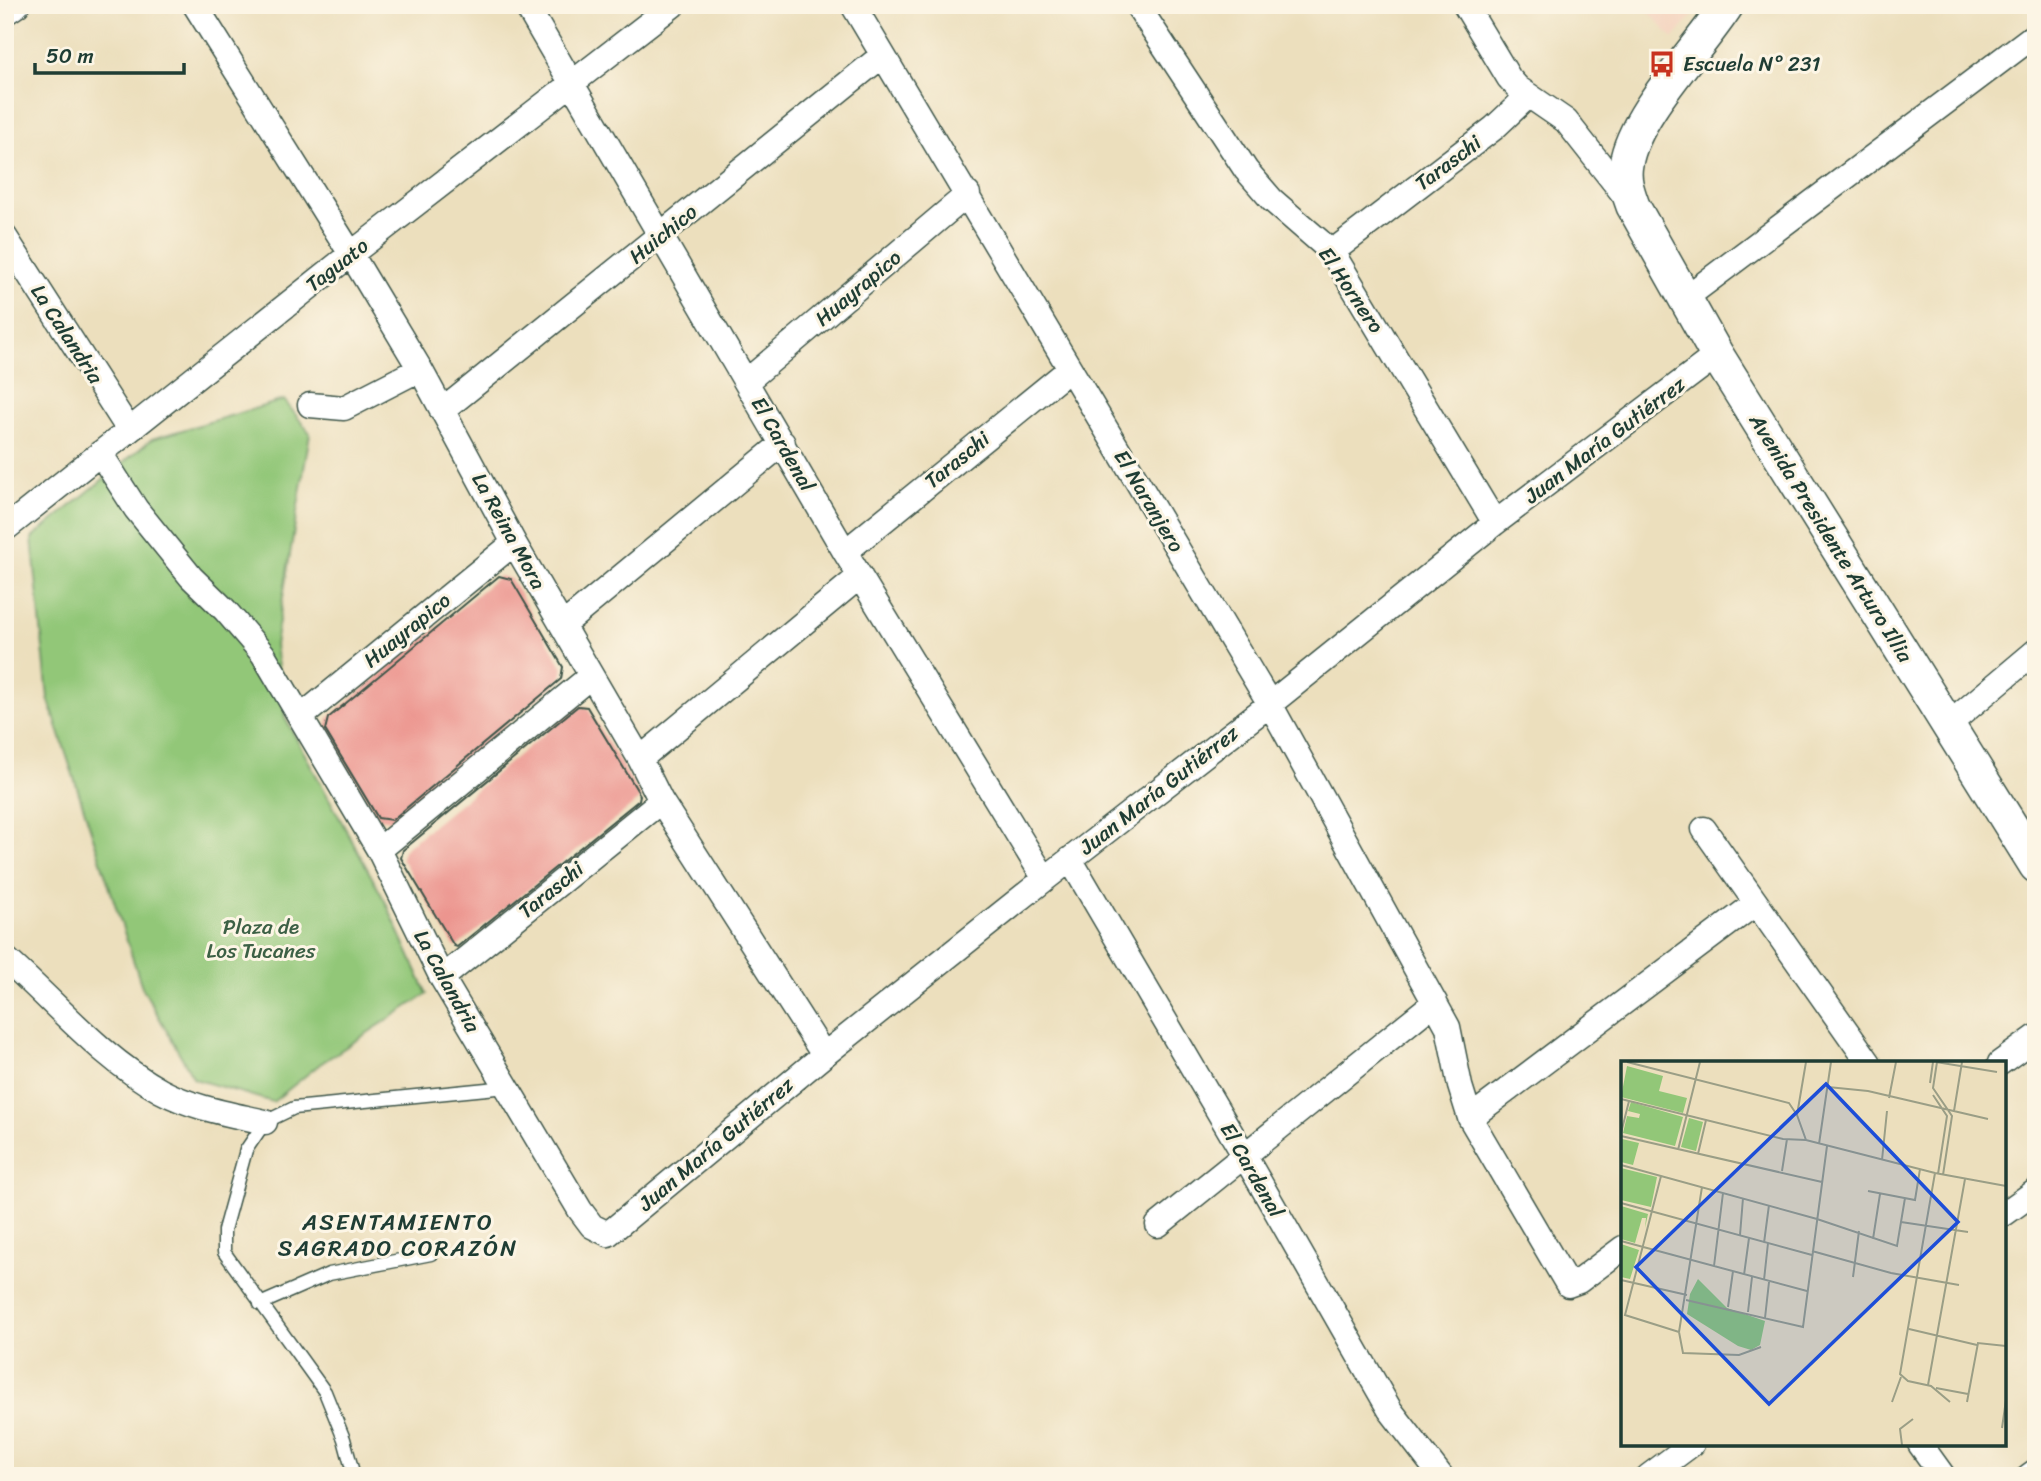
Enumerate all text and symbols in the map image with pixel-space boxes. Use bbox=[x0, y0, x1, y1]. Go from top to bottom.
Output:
scale bar bbox=[35, 32, 184, 76]
text: 50 m bbox=[46, 37, 94, 75]
place label: Escuela N° 231 bbox=[1683, 45, 1821, 83]
bus stop icon: Escuela N° 231 bbox=[1647, 49, 1677, 79]
street label: Taraschi bbox=[1406, 124, 1491, 201]
street label: Huichico bbox=[620, 194, 706, 274]
street label: Taguato bbox=[297, 227, 378, 302]
street label: El Hornero bbox=[1308, 239, 1394, 341]
street label: Huayrapico bbox=[806, 240, 911, 336]
street label: La Calandria bbox=[20, 276, 114, 392]
street label: Juan María Gutiérrez bbox=[1515, 366, 1694, 514]
street label: El Cardenal bbox=[740, 389, 826, 500]
street label: Avenida Presidente Arturo Illia bbox=[1738, 405, 1924, 671]
street label: Taraschi bbox=[915, 420, 1000, 499]
street label: El Naranjero bbox=[1103, 442, 1195, 560]
street label: La Reina Mora bbox=[461, 465, 557, 597]
street label: Huayrapico bbox=[354, 582, 460, 678]
street label: Juan María Gutiérrez bbox=[1070, 715, 1247, 866]
street label: Taraschi bbox=[509, 850, 594, 929]
park label: Plaza de Los Tucanes bbox=[207, 908, 316, 970]
street label: La Calandria bbox=[403, 922, 491, 1040]
inset map bbox=[1621, 1061, 2006, 1446]
street label: Juan María Gutiérrez bbox=[628, 1067, 803, 1222]
street label: El Cardenal bbox=[1209, 1115, 1295, 1226]
district label: ASENTAMIENTO SAGRADO CORAZÓN bbox=[278, 1202, 518, 1269]

